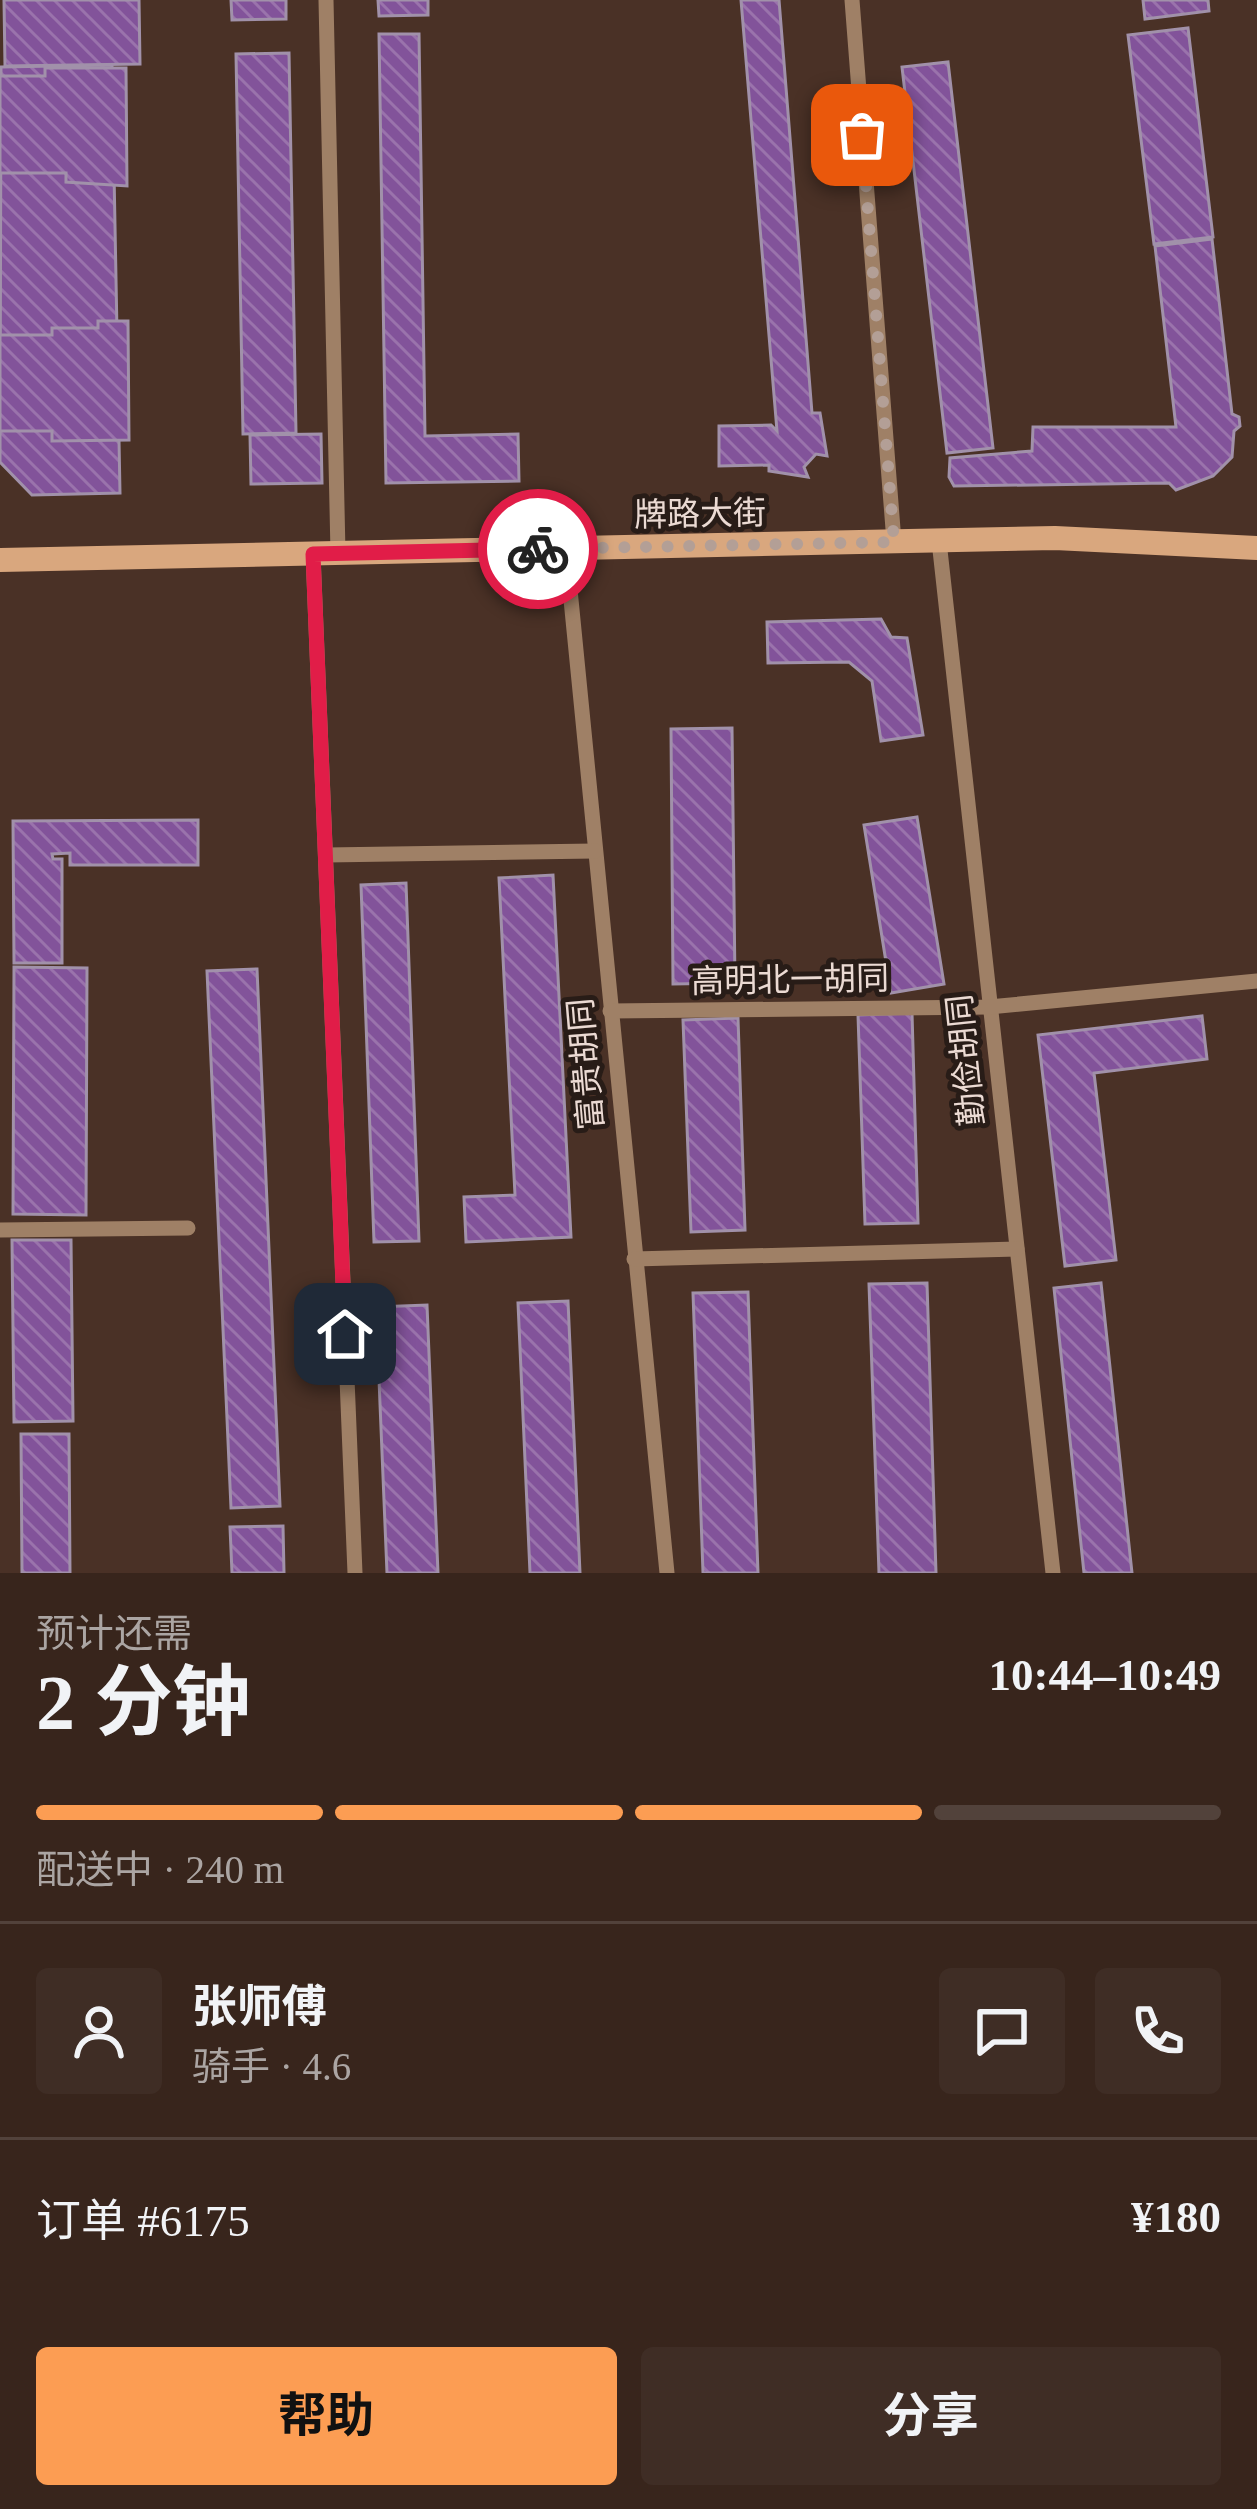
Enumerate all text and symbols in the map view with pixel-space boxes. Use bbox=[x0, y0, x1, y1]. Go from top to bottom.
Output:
pin bbox=[811, 84, 913, 186]
icon: bag bbox=[829, 102, 895, 168]
courier bbox=[478, 489, 598, 609]
street label: 牌路大街 bbox=[634, 495, 766, 533]
icon: bike bbox=[505, 516, 571, 582]
street label: 高明北一胡同 bbox=[691, 960, 889, 1000]
street label: 勤俭胡同 bbox=[941, 992, 991, 1127]
street label: 富贵胡同 bbox=[562, 997, 610, 1131]
pin bbox=[294, 1283, 396, 1385]
icon: home bbox=[312, 1301, 378, 1367]
text: 预计还需 bbox=[36, 1612, 192, 1655]
text: 10:44–10:49 bbox=[989, 1650, 1221, 1700]
text: 2 分钟 bbox=[36, 1659, 251, 1746]
text: 配送中 · 240 m bbox=[36, 1848, 284, 1891]
button: person bbox=[36, 1968, 162, 2094]
button: chat bbox=[939, 1968, 1065, 2094]
button: phone bbox=[1095, 1968, 1221, 2094]
text: 张师傅 bbox=[192, 1982, 327, 2032]
text: 骑手 · 4.6 bbox=[192, 2045, 351, 2088]
text: ¥180 bbox=[1131, 2192, 1221, 2242]
text: 订单 #6175 bbox=[36, 2196, 250, 2246]
button: 帮助 bbox=[36, 2347, 617, 2485]
button: 分享 bbox=[641, 2347, 1221, 2485]

